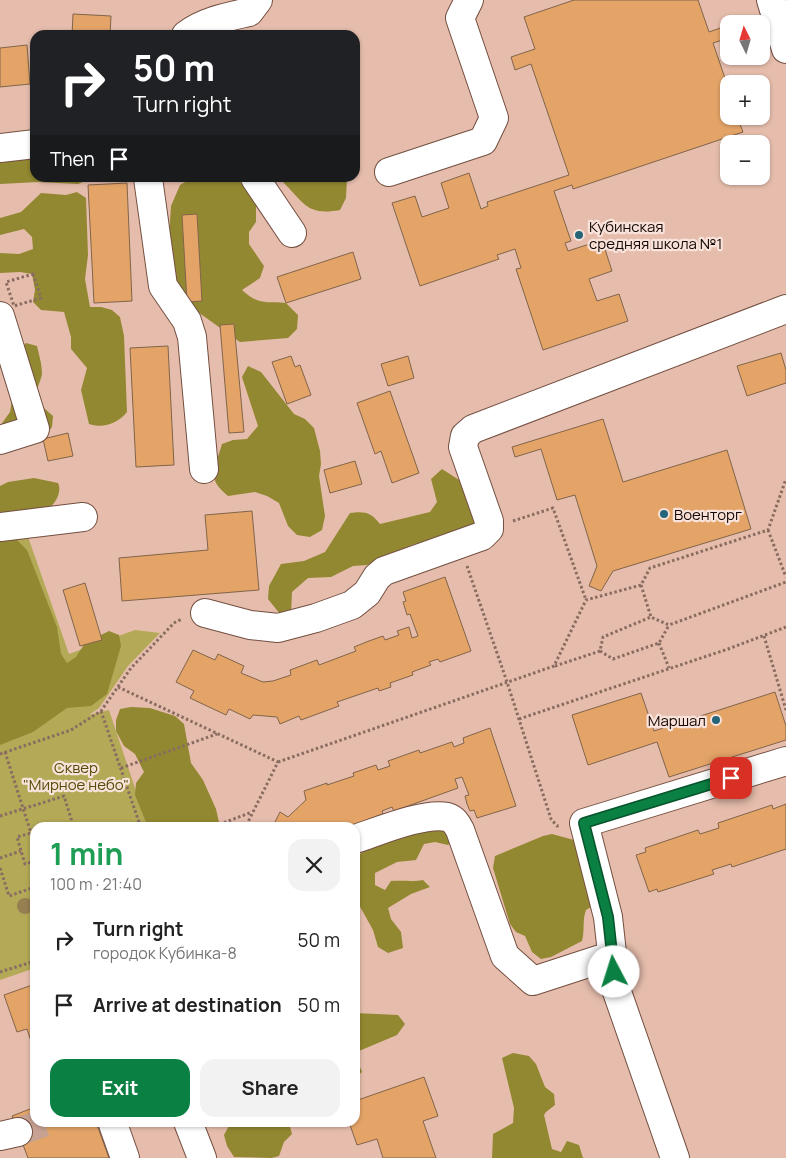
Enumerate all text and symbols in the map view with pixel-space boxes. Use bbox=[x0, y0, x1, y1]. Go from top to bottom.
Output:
north arrow bbox=[720, 15, 770, 65]
map controls bbox=[720, 15, 770, 185]
text: 50 m bbox=[133, 44, 215, 92]
icon: right bbox=[50, 50, 115, 115]
button: + bbox=[720, 75, 770, 125]
text: Turn right bbox=[133, 89, 231, 119]
button: − bbox=[720, 135, 770, 185]
icon: arrive bbox=[105, 145, 133, 173]
text: Then bbox=[50, 146, 95, 172]
place label: Кубинская средняя школа №1 bbox=[589, 216, 722, 254]
marker: Кубинская средняя школа №1 bbox=[573, 229, 585, 241]
place label: Военторг bbox=[674, 504, 742, 525]
marker: Военторг bbox=[658, 508, 670, 520]
place label: Маршал bbox=[648, 710, 706, 731]
marker: Маршал bbox=[710, 714, 722, 726]
park label: Сквер "Мирное небо" bbox=[23, 757, 129, 795]
pin bbox=[710, 757, 752, 799]
icon: arrive bbox=[717, 764, 745, 792]
text: 1 min bbox=[50, 833, 123, 874]
button: close bbox=[288, 839, 340, 891]
text: 100 m · 21:40 bbox=[50, 873, 142, 895]
text: Turn right bbox=[93, 916, 183, 942]
icon: right bbox=[50, 926, 78, 954]
text: 50 m bbox=[298, 927, 340, 953]
text: городок Кубинка-8 bbox=[93, 942, 237, 964]
position arrow bbox=[587, 945, 639, 997]
icon: arrive bbox=[50, 991, 78, 1019]
text: Arrive at destination bbox=[93, 992, 282, 1018]
text: 50 m bbox=[298, 992, 340, 1018]
button: Exit bbox=[50, 1059, 190, 1117]
button: Share bbox=[200, 1059, 340, 1117]

